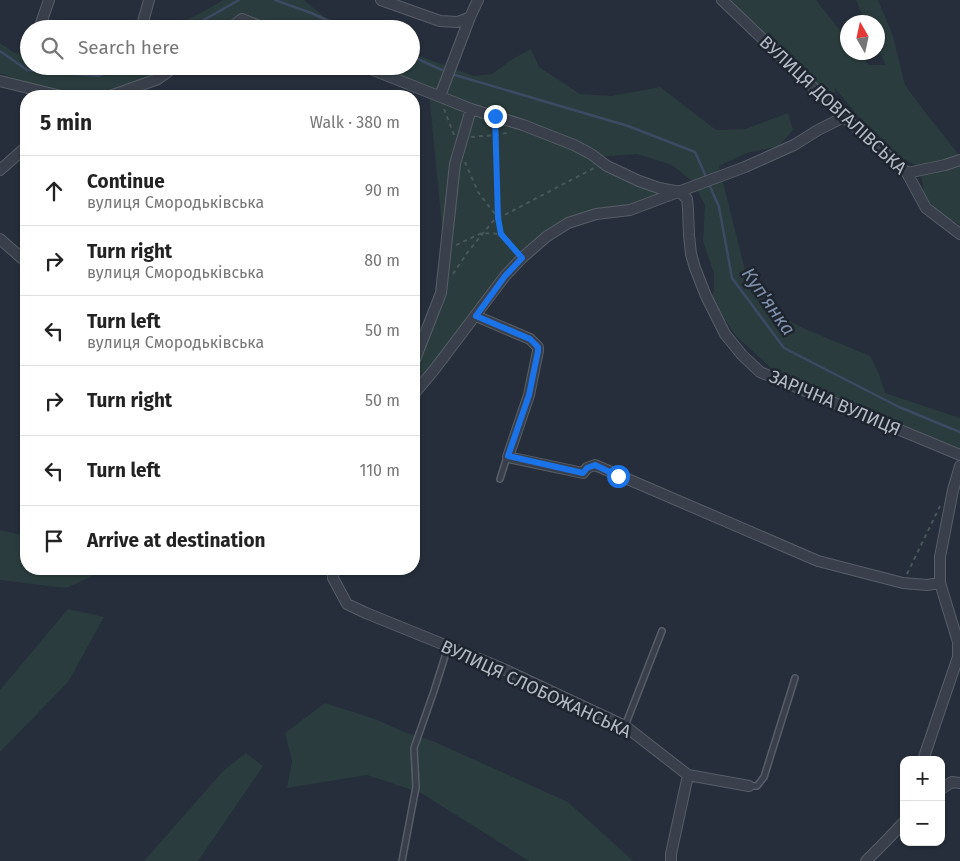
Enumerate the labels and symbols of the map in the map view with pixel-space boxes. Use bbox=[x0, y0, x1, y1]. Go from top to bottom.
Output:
north arrow bbox=[840, 15, 885, 60]
street label: ВУЛИЦЯ ДОВГАЛІВСЬКА bbox=[755, 31, 912, 179]
route end bbox=[484, 105, 507, 128]
water label: Куп'янка bbox=[737, 263, 800, 340]
street label: ЗАРІЧНА ВУЛИЦЯ bbox=[766, 365, 904, 441]
route start bbox=[607, 465, 630, 488]
street label: ВУЛИЦЯ СЛОБОЖАНСЬКА bbox=[437, 635, 635, 743]

